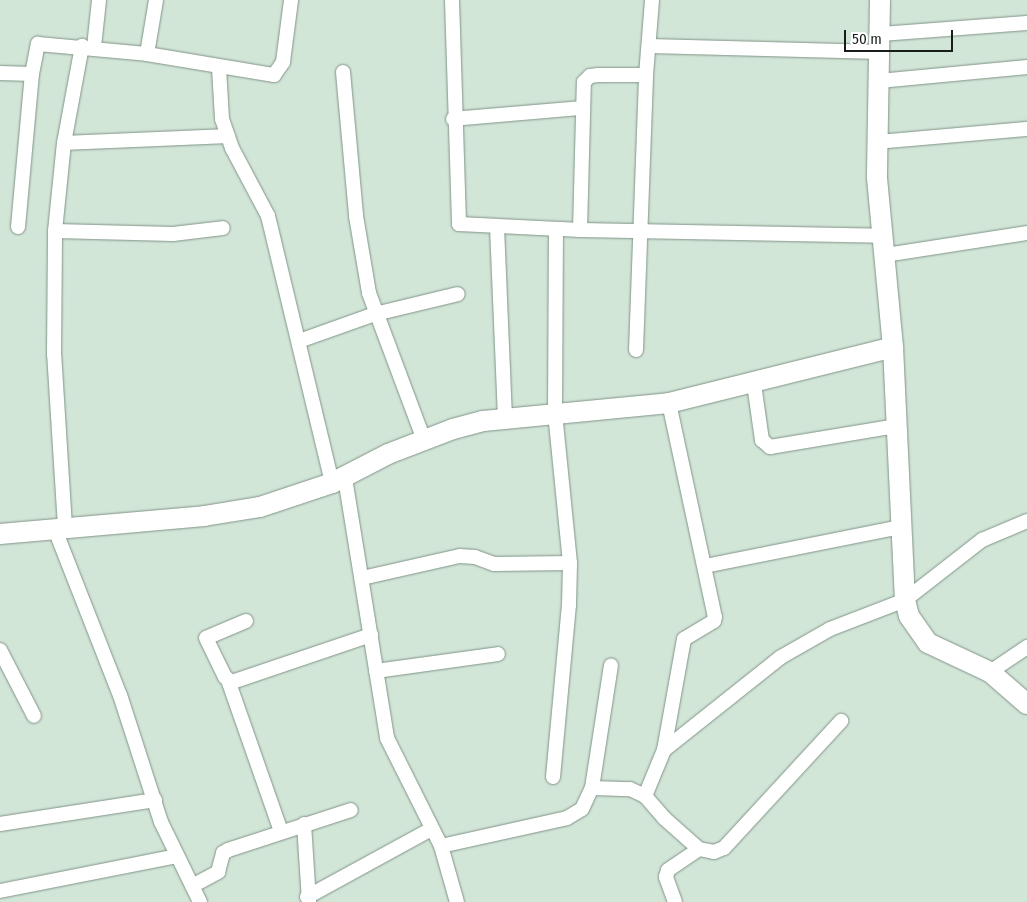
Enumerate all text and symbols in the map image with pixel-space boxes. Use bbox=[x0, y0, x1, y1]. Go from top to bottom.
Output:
scale bar bbox=[847, 20, 956, 52]
text: 50 m bbox=[852, 30, 882, 48]

